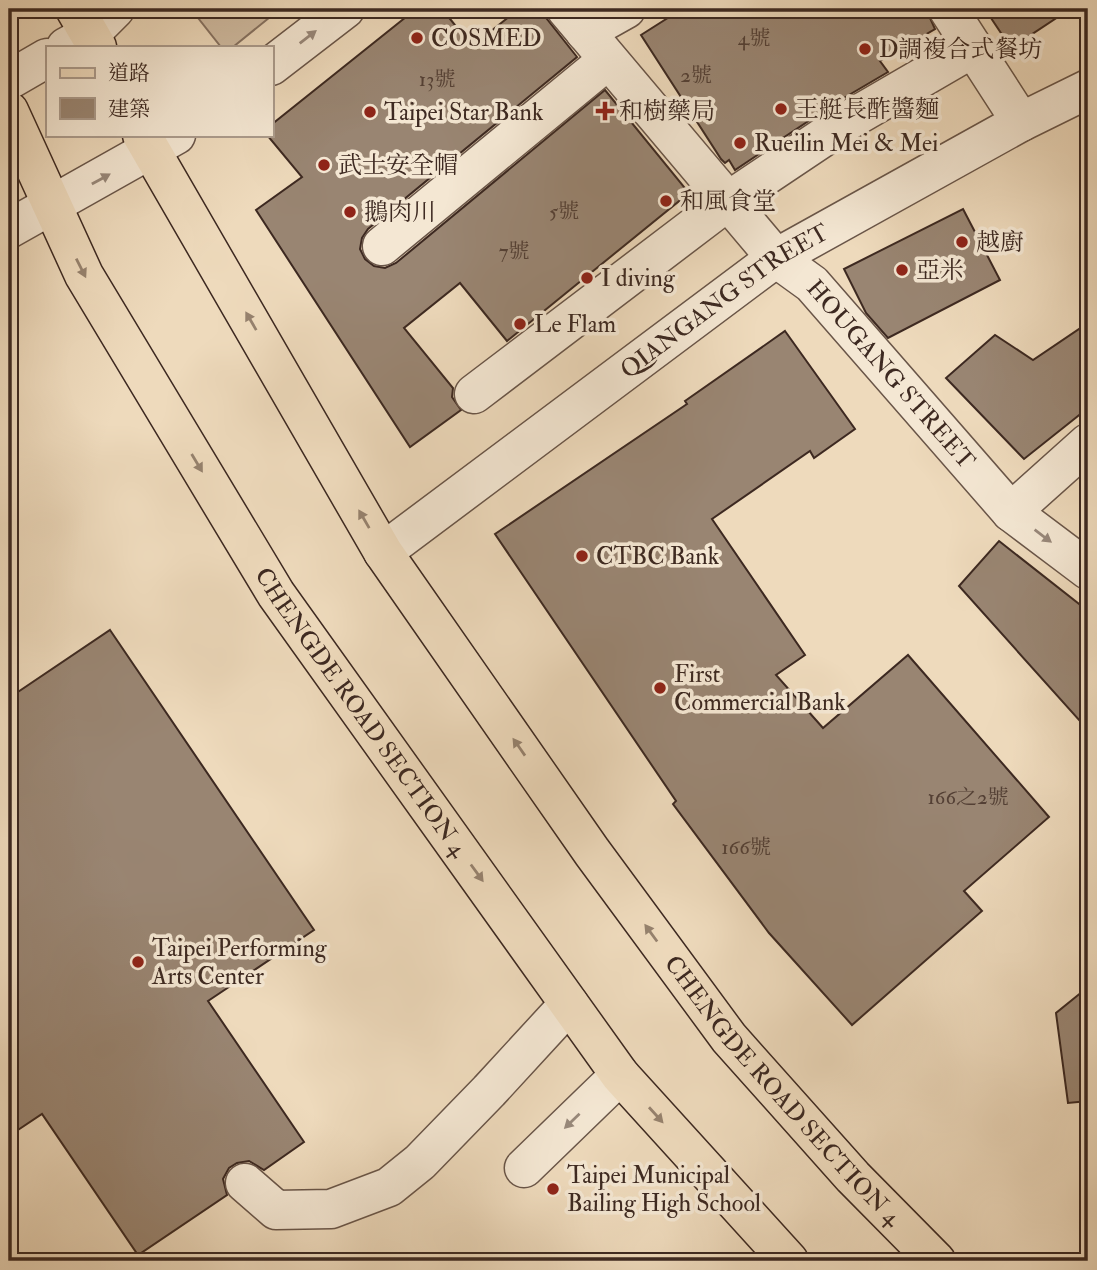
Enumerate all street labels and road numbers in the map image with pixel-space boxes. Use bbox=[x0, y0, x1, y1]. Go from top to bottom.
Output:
street label: QIANGANG STREET bbox=[614, 216, 834, 385]
street label: HOUGANG STREET bbox=[800, 273, 982, 476]
street label: CHENGDE ROAD SECTION 4 bbox=[248, 562, 475, 863]
street label: CHENGDE ROAD SECTION 4 bbox=[658, 949, 909, 1233]

